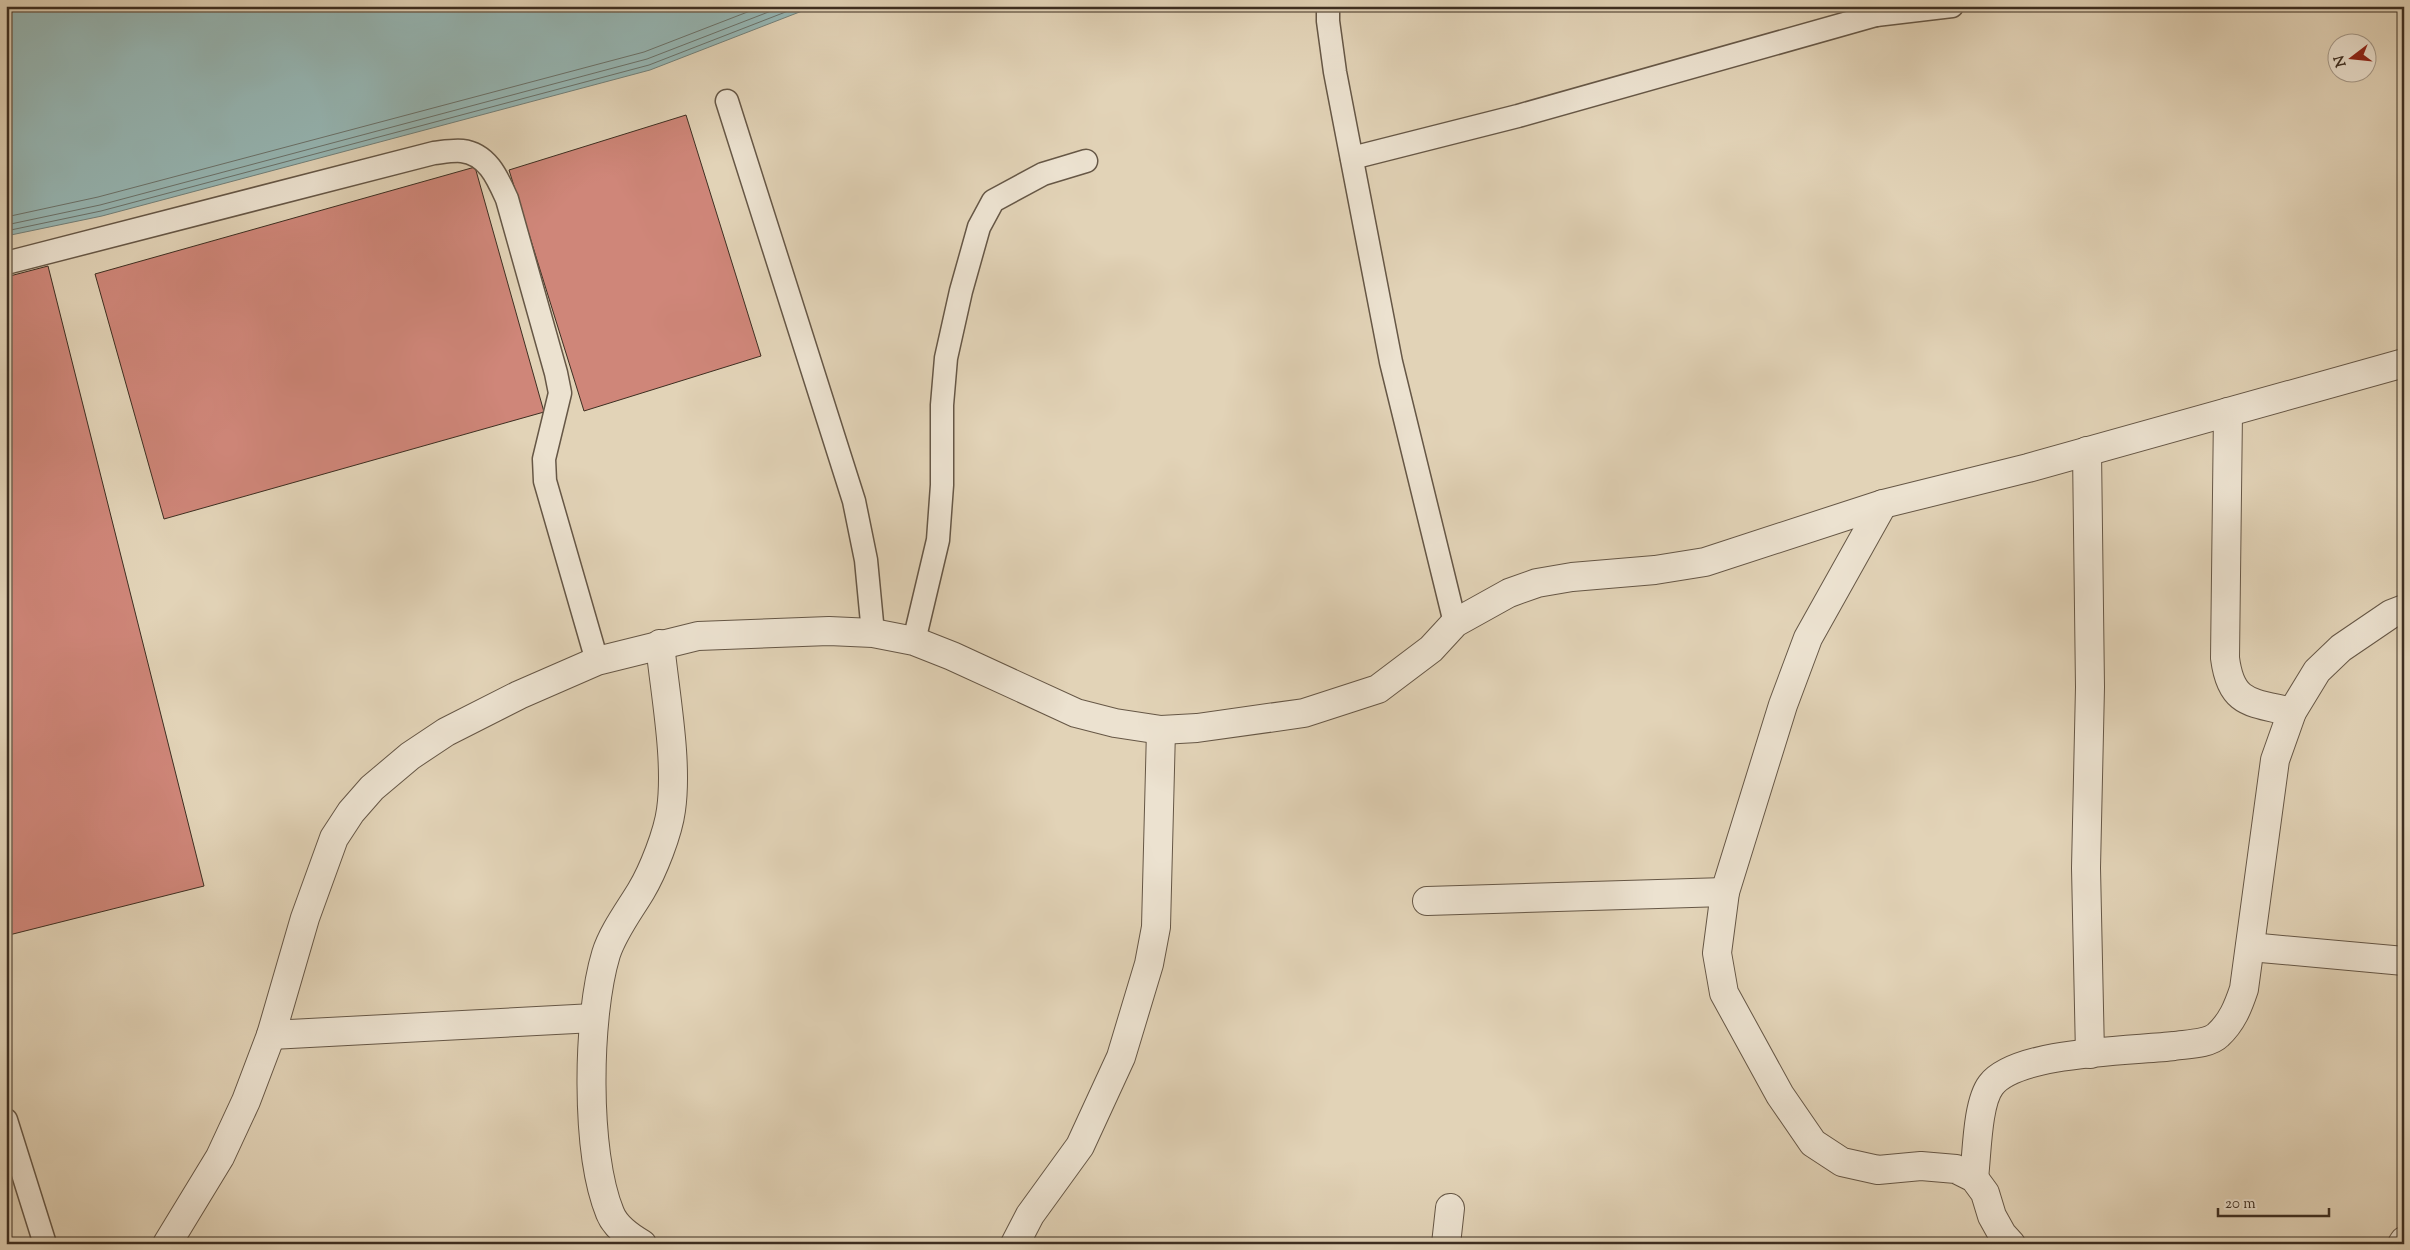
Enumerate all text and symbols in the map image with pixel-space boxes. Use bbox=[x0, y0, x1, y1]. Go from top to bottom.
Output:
north arrow bbox=[2328, 32, 2378, 82]
text: N bbox=[2330, 53, 2353, 69]
scale bar bbox=[2218, 1185, 2329, 1217]
text: 20 m bbox=[2225, 1194, 2256, 1215]

